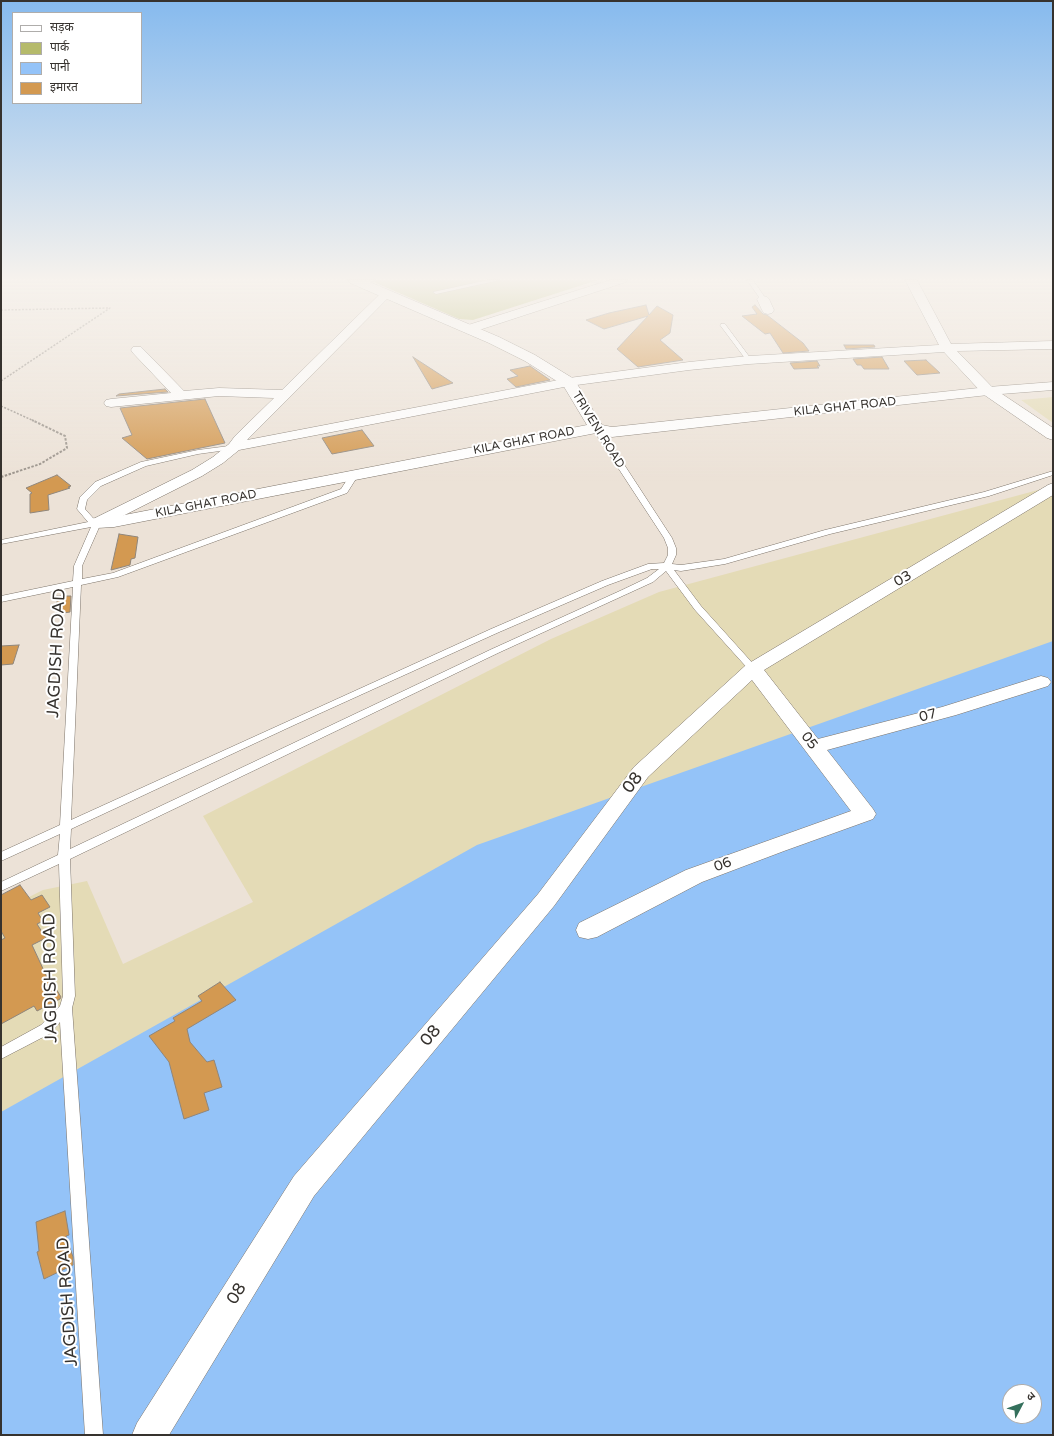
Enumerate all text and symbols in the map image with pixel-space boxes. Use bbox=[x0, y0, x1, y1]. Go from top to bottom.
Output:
legend bbox=[12, 12, 142, 104]
text: सड़क bbox=[50, 20, 74, 34]
text: पार्क bbox=[50, 40, 69, 54]
text: पानी bbox=[50, 60, 70, 74]
text: इमारत bbox=[50, 80, 78, 94]
street label: TRIVENI ROAD bbox=[569, 389, 627, 471]
street label: KILA GHAT ROAD bbox=[793, 394, 897, 420]
street label: KILA GHAT ROAD bbox=[472, 424, 576, 458]
street label: KILA GHAT ROAD bbox=[154, 487, 258, 521]
street label: 03 bbox=[891, 567, 915, 591]
street label: JAGDISH ROAD bbox=[43, 588, 71, 718]
street label: 07 bbox=[917, 706, 939, 726]
street label: 05 bbox=[797, 729, 821, 753]
street label: 08 bbox=[618, 768, 648, 798]
street label: 06 bbox=[712, 854, 734, 876]
street label: JAGDISH ROAD bbox=[40, 913, 62, 1043]
street label: 08 bbox=[416, 1021, 446, 1051]
street label: JAGDISH ROAD bbox=[53, 1237, 83, 1367]
street label: 08 bbox=[223, 1280, 251, 1308]
north arrow bbox=[1002, 1384, 1042, 1424]
text: उ bbox=[1024, 1390, 1038, 1403]

